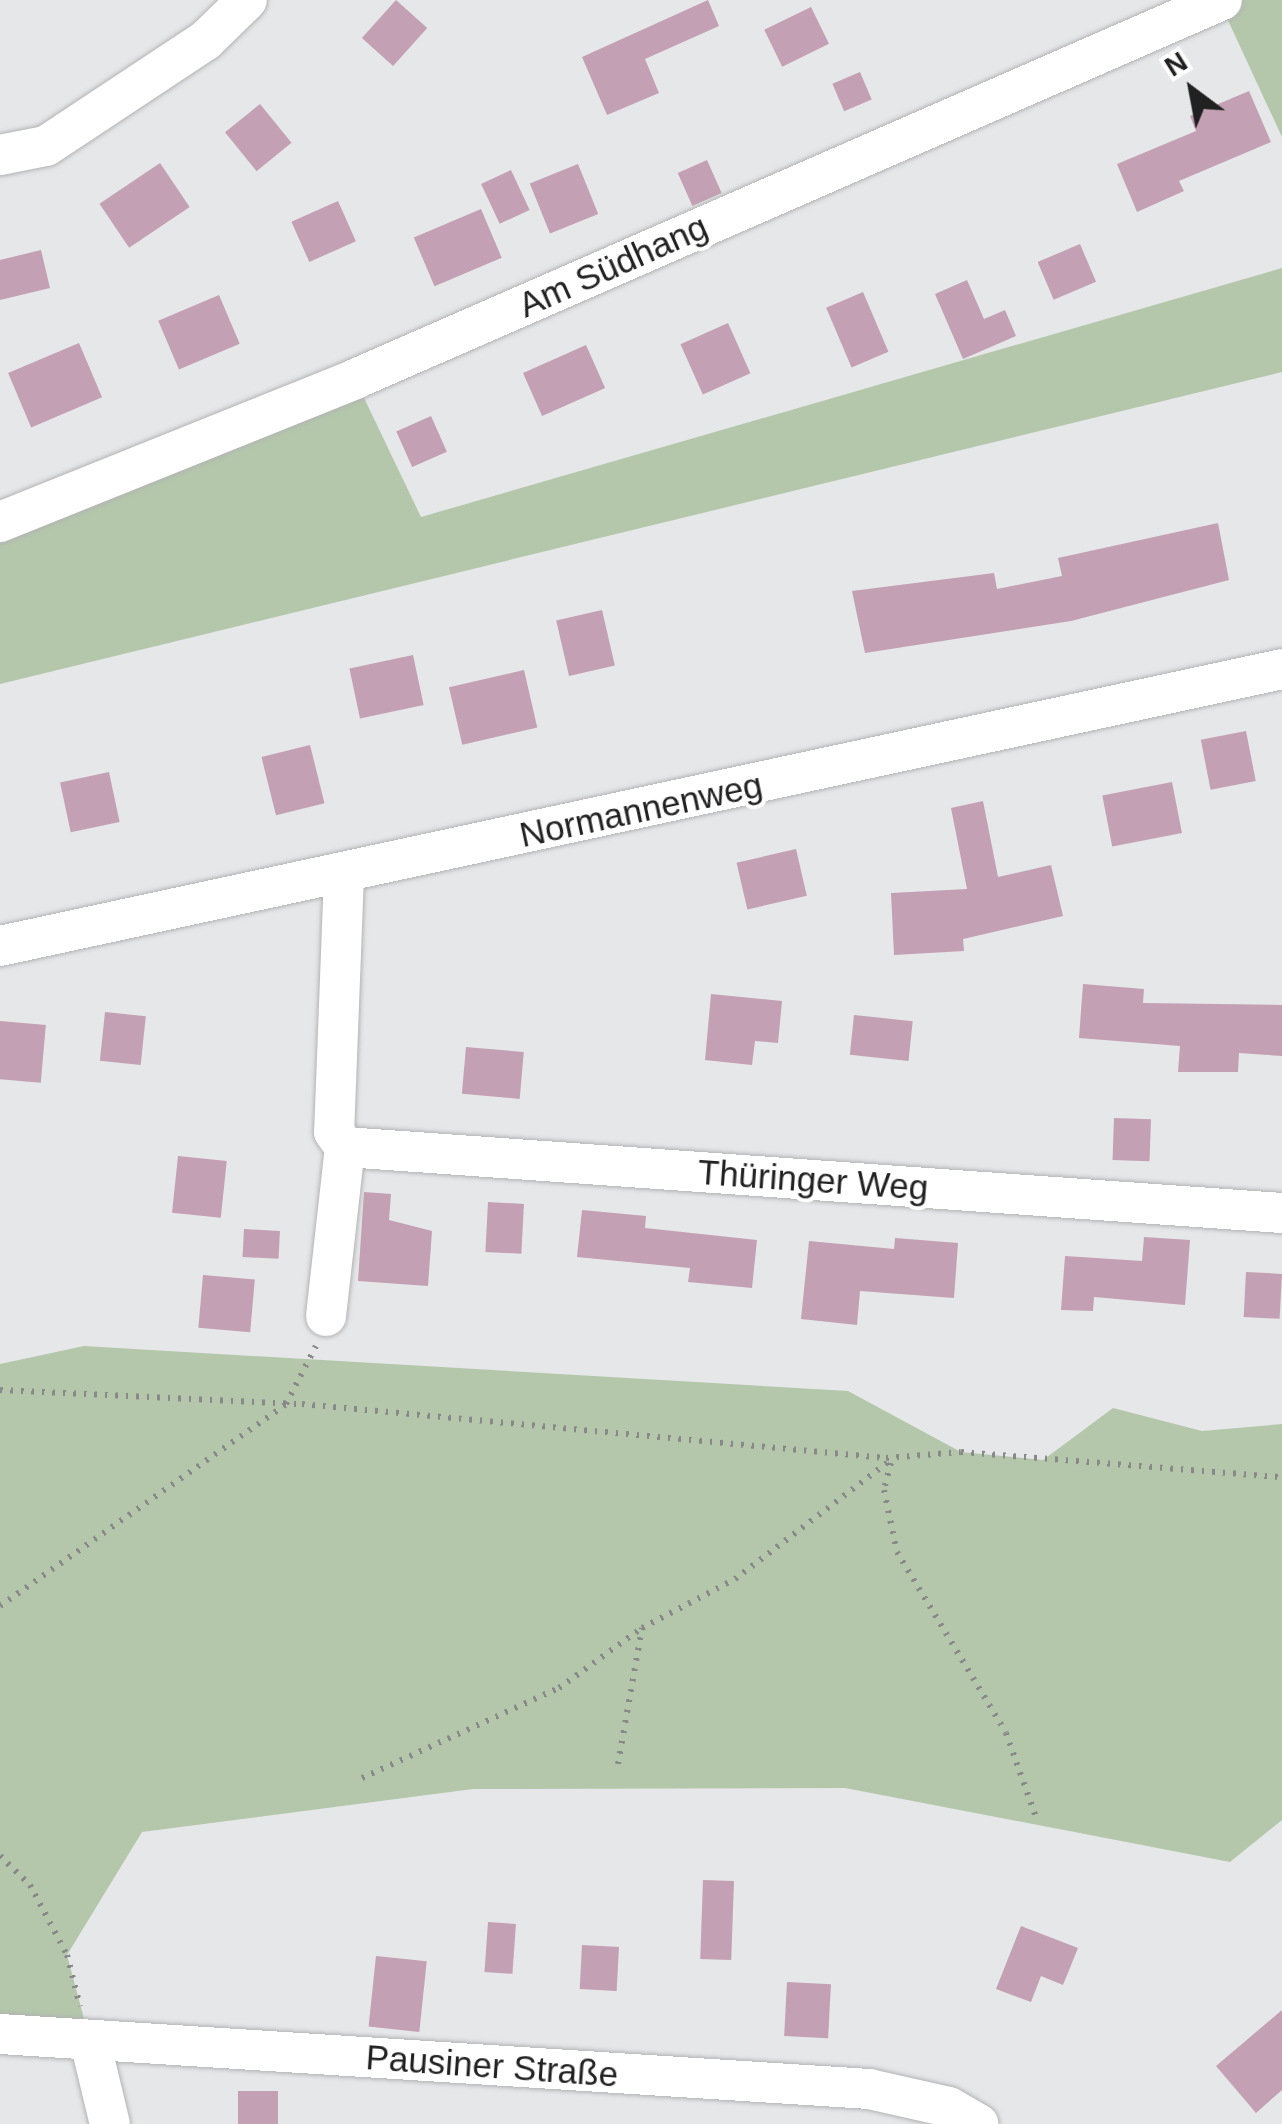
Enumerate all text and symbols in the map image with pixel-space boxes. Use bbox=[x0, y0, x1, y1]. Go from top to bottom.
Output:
north arrow bbox=[1142, 40, 1242, 140]
text: N bbox=[1159, 46, 1193, 83]
street label: Am Südhang bbox=[512, 206, 714, 326]
street label: Normannenweg bbox=[516, 764, 766, 856]
street label: Thüringer Weg bbox=[696, 1151, 930, 1209]
street label: Pausiner Straße bbox=[364, 2036, 620, 2096]

